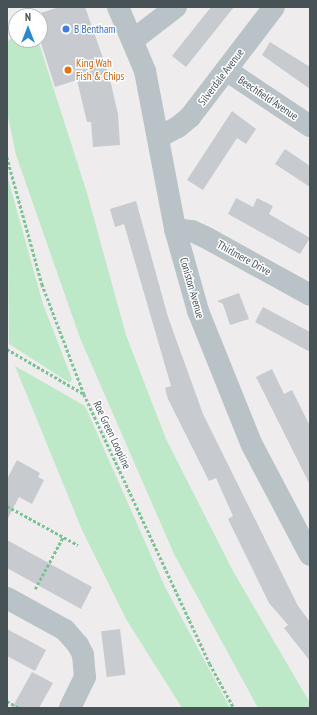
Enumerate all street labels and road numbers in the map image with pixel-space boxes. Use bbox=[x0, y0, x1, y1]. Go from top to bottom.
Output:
street label: Silverdale Avenue bbox=[195, 46, 247, 108]
street label: Beechfield Avenue bbox=[235, 73, 301, 123]
street label: Thirlmere Drive bbox=[215, 238, 273, 278]
street label: Coniston Avenue bbox=[177, 256, 207, 320]
street label: Roe Green Loopline bbox=[90, 399, 134, 471]

